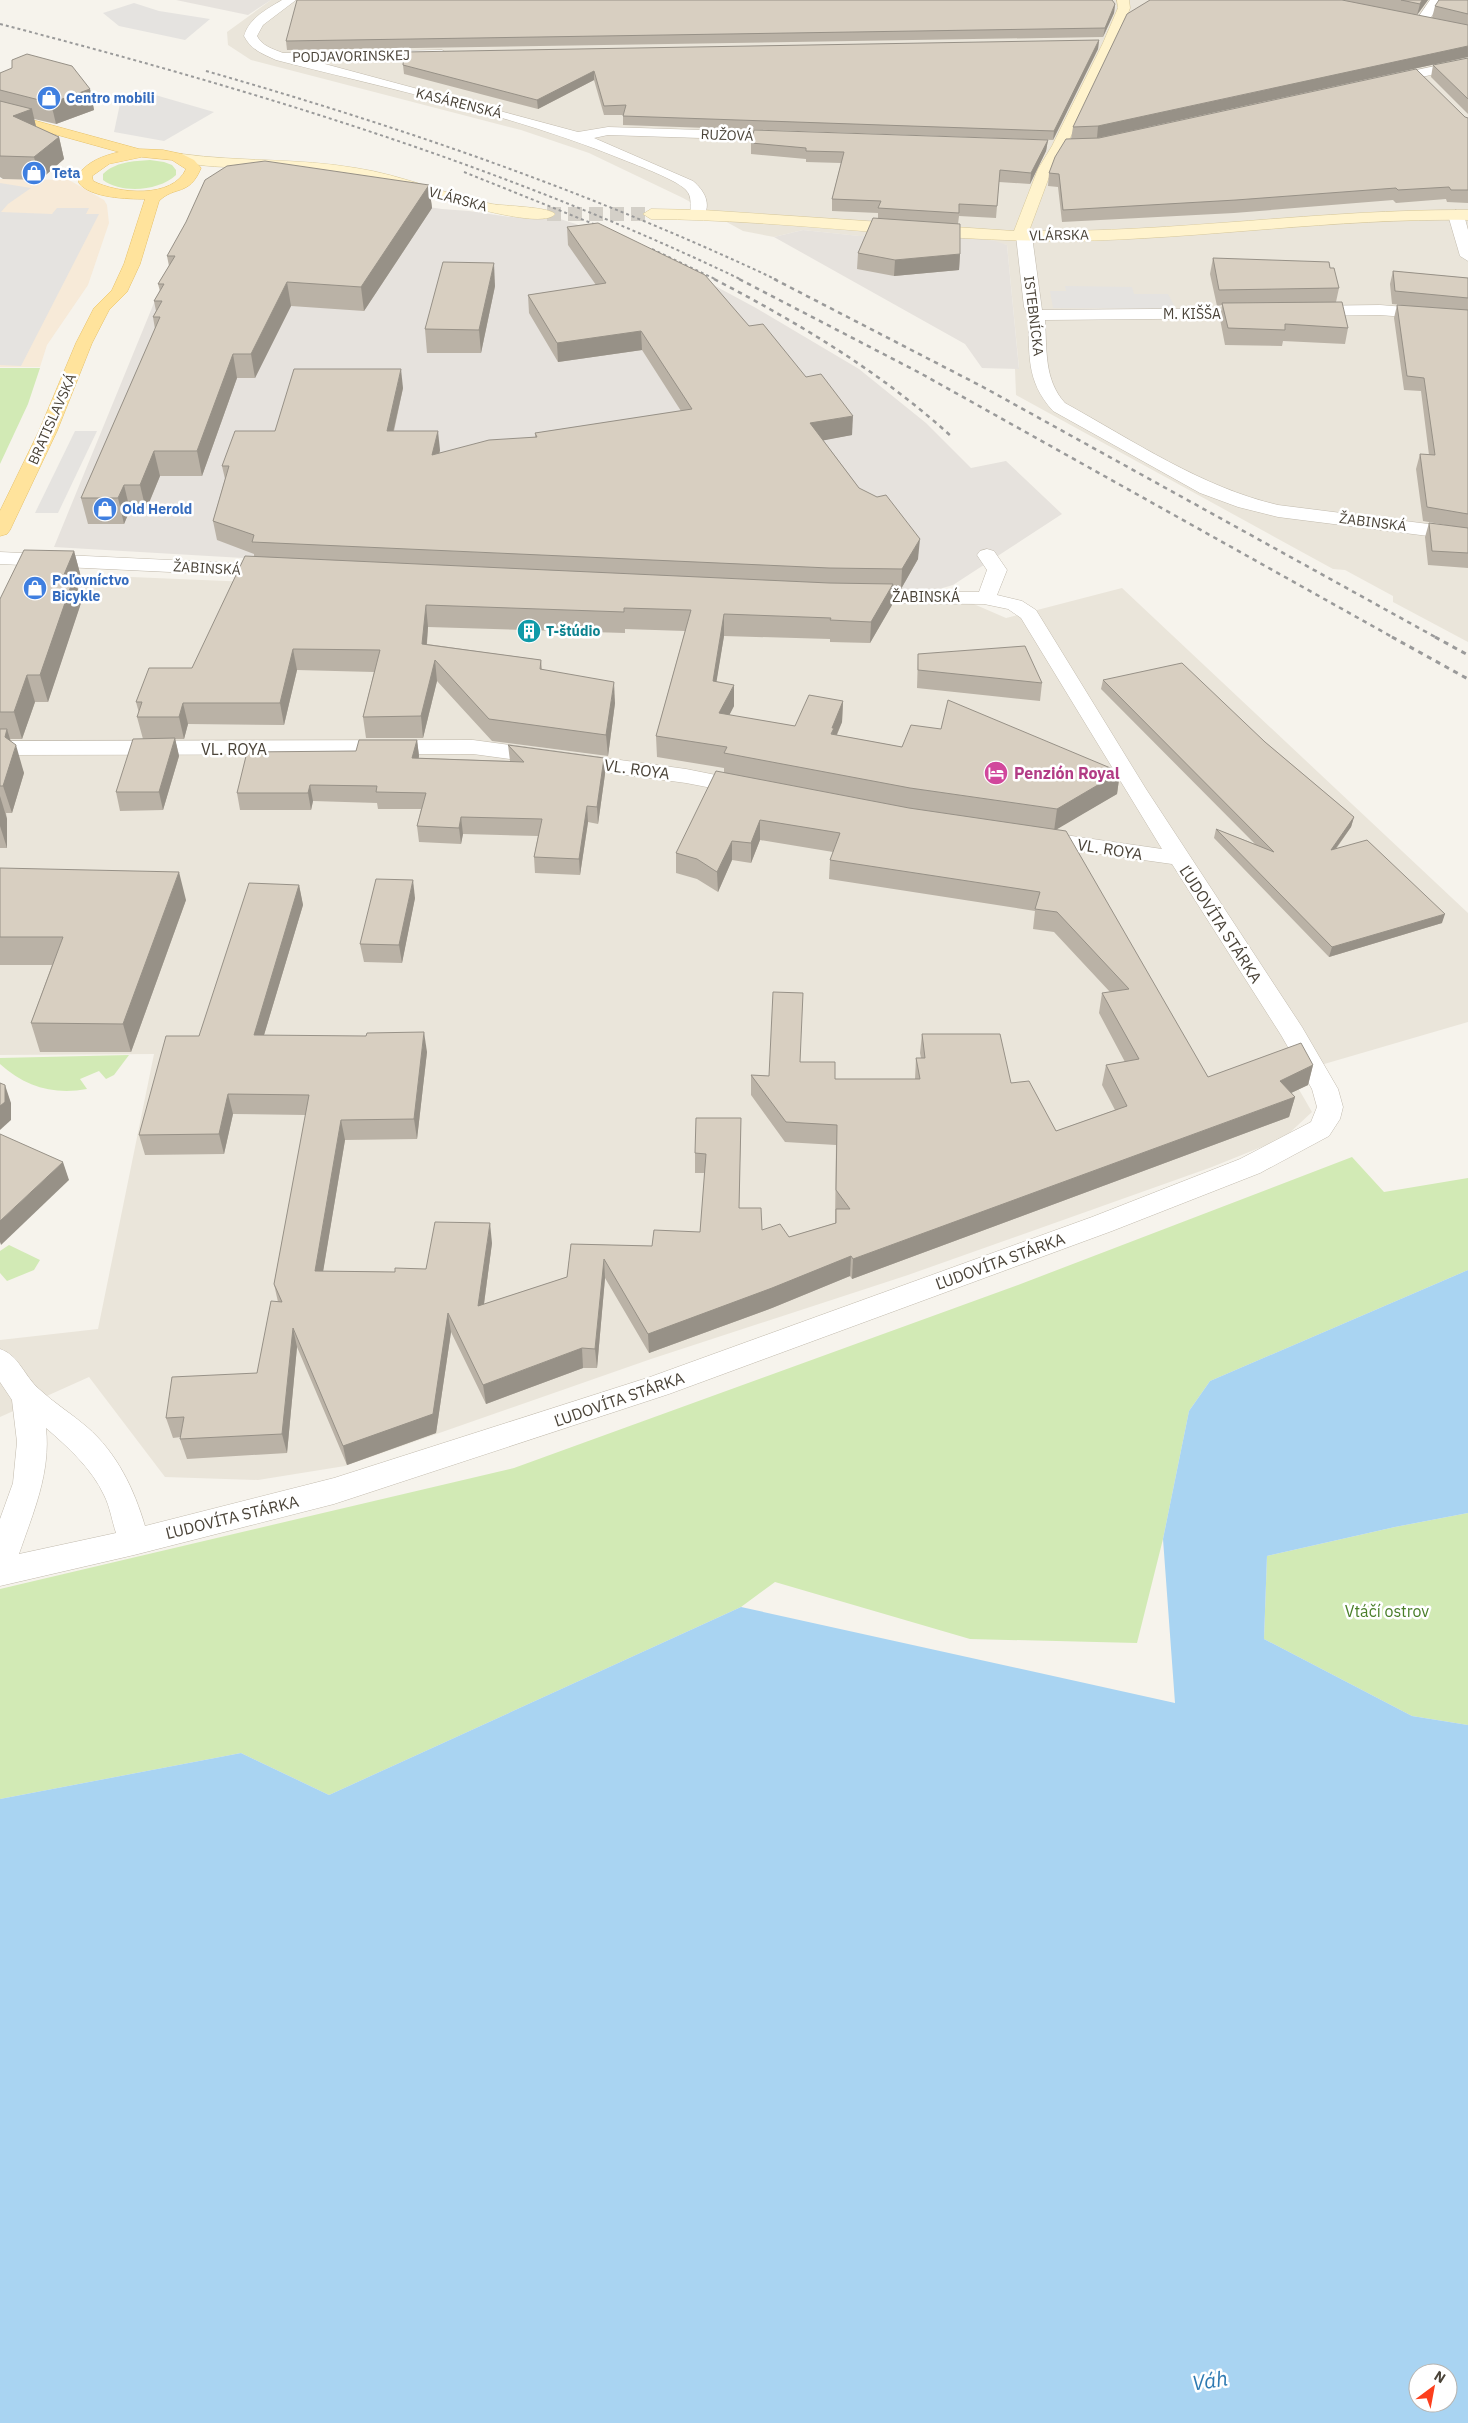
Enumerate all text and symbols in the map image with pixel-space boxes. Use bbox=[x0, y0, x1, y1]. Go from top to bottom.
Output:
street label: PODJAVORINSKEJ bbox=[292, 46, 410, 66]
street label: KASÁRENSKÁ bbox=[414, 83, 504, 122]
shop icon: Centro mobili bbox=[36, 85, 62, 111]
place label: Centro mobili bbox=[66, 89, 155, 107]
street label: RUŽOVÁ bbox=[700, 124, 754, 145]
shop icon: Teta bbox=[21, 160, 47, 186]
place label: Teta bbox=[52, 164, 80, 182]
street label: VLÁRSKA bbox=[427, 182, 489, 215]
street label: VLÁRSKA bbox=[1029, 224, 1089, 245]
street label: ISTEBNÍCKA bbox=[1020, 275, 1049, 357]
street label: M. KIŠŠA bbox=[1163, 304, 1221, 323]
street label: BRATISLAVSKÁ bbox=[23, 370, 80, 467]
shop icon: Old Herold bbox=[92, 496, 118, 522]
place label: Old Herold bbox=[122, 500, 192, 518]
street label: ŽABINSKÁ bbox=[1338, 508, 1408, 535]
street label: ŽABINSKÁ bbox=[173, 556, 241, 579]
place label: Poľovníctvo Bicykle bbox=[52, 571, 129, 605]
shop icon: Poľovníctvo Bicykle bbox=[22, 575, 48, 601]
street label: ŽABINSKÁ bbox=[892, 587, 960, 606]
building icon: T-štúdio bbox=[516, 618, 542, 644]
place label: T-štúdio bbox=[546, 622, 600, 640]
street label: VL. ROYA bbox=[201, 739, 267, 759]
street label: VL. ROYA bbox=[603, 754, 671, 784]
hotel icon: Penzión Royal bbox=[983, 760, 1009, 786]
place label: Penzión Royal bbox=[1014, 763, 1120, 783]
street label: VL. ROYA bbox=[1076, 834, 1144, 864]
street label: ĽUDOVÍTA STÁRKA bbox=[1175, 861, 1267, 987]
street label: ĽUDOVÍTA STÁRKA bbox=[932, 1227, 1068, 1294]
street label: ĽUDOVÍTA STÁRKA bbox=[551, 1366, 687, 1431]
street label: ĽUDOVÍTA STÁRKA bbox=[163, 1490, 301, 1543]
park label: Vtáčí ostrov bbox=[1345, 1601, 1429, 1621]
water label: Váh bbox=[1190, 2363, 1230, 2397]
north arrow bbox=[1408, 2363, 1458, 2413]
text: N bbox=[1431, 2367, 1449, 2387]

